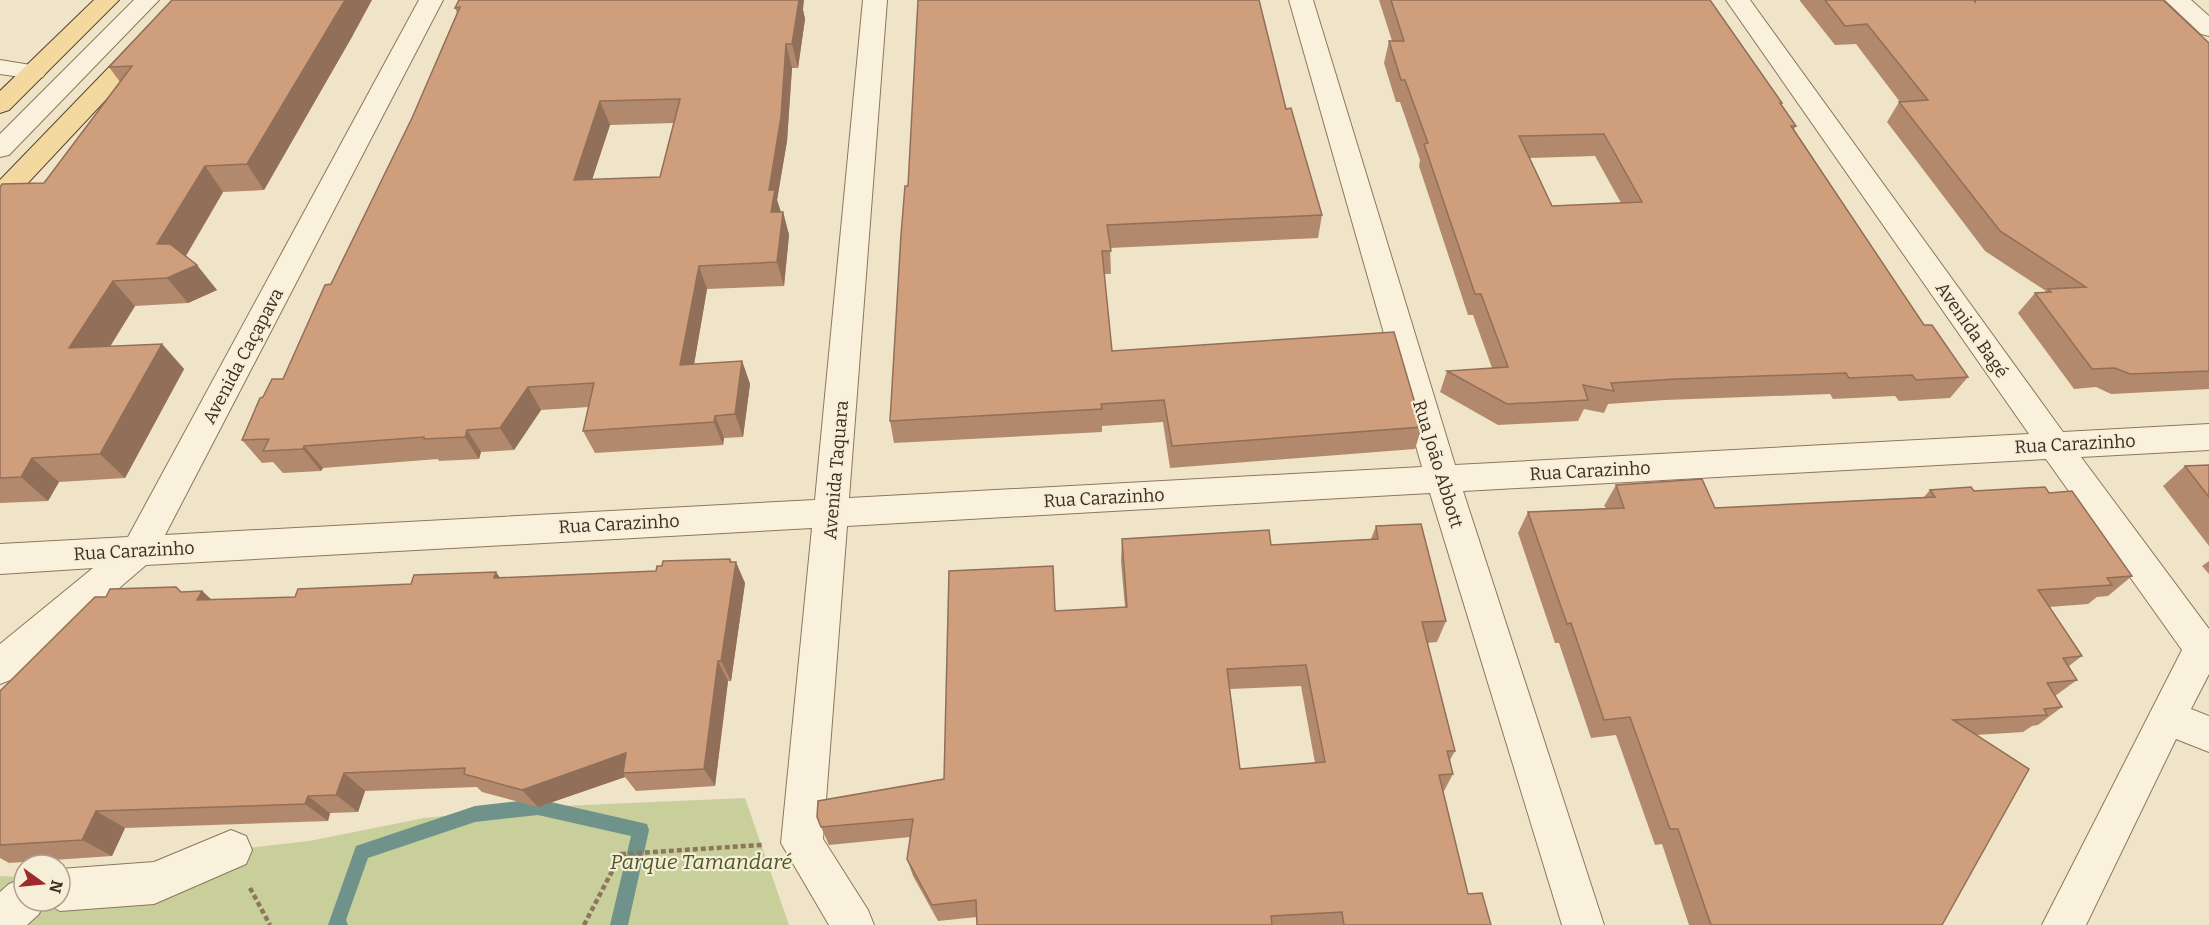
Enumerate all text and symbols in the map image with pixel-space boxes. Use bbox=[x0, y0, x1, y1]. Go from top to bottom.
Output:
street label: Avenida Bagé bbox=[1931, 278, 2013, 382]
street label: Avenida Caçapava bbox=[198, 284, 288, 428]
street label: Rua João Abbott bbox=[1408, 397, 1468, 531]
street label: Avenida Taquara bbox=[819, 399, 853, 540]
street label: Rua Carazinho bbox=[2014, 430, 2136, 458]
street label: Rua Carazinho bbox=[1529, 457, 1651, 485]
street label: Rua Carazinho bbox=[1043, 484, 1165, 512]
street label: Rua Carazinho bbox=[558, 510, 680, 538]
street label: Rua Carazinho bbox=[73, 537, 195, 565]
park label: Parque Tamandaré bbox=[610, 849, 793, 875]
north arrow bbox=[12, 853, 72, 913]
text: N bbox=[45, 878, 67, 895]

